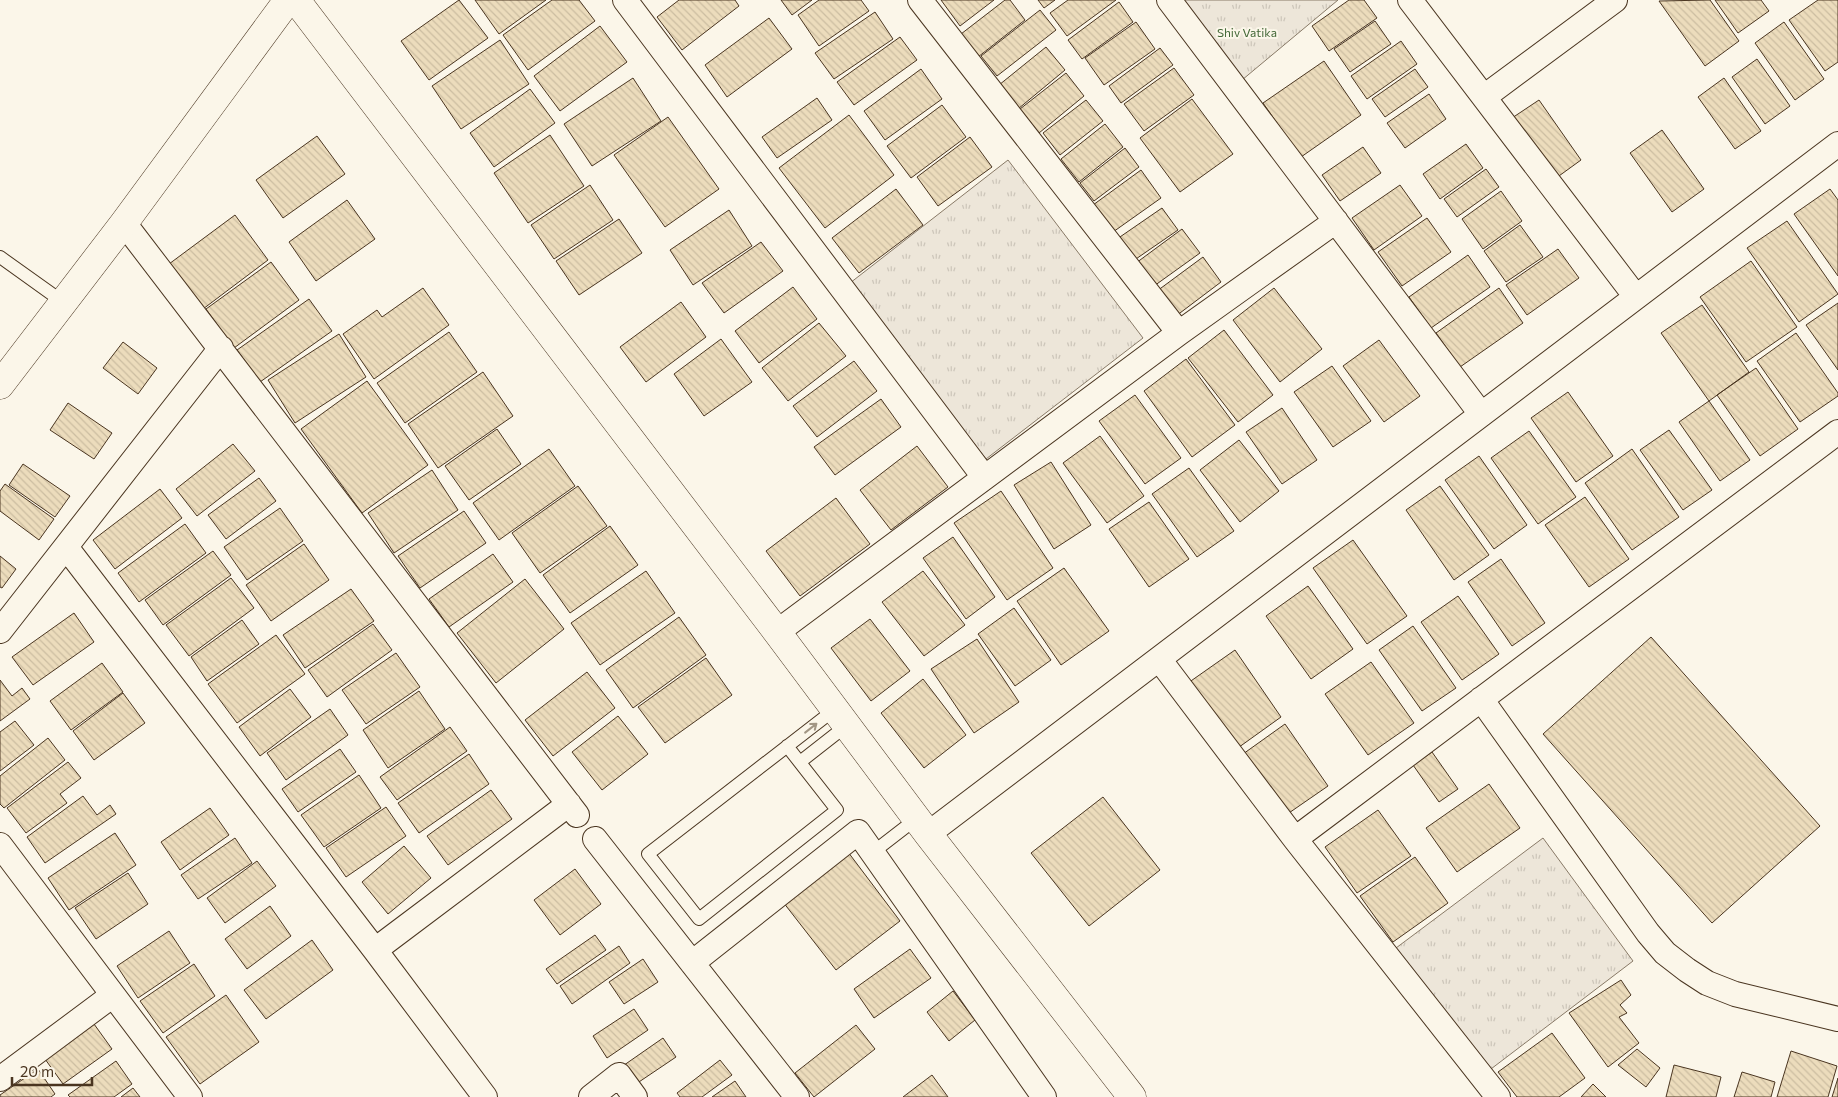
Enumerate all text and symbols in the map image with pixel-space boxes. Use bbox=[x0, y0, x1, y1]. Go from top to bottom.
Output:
park label: Shiv Vatika bbox=[1217, 25, 1277, 39]
one-way arrow bbox=[804, 723, 817, 734]
scale bar bbox=[12, 1054, 92, 1086]
text: 20 m bbox=[20, 1062, 54, 1080]

